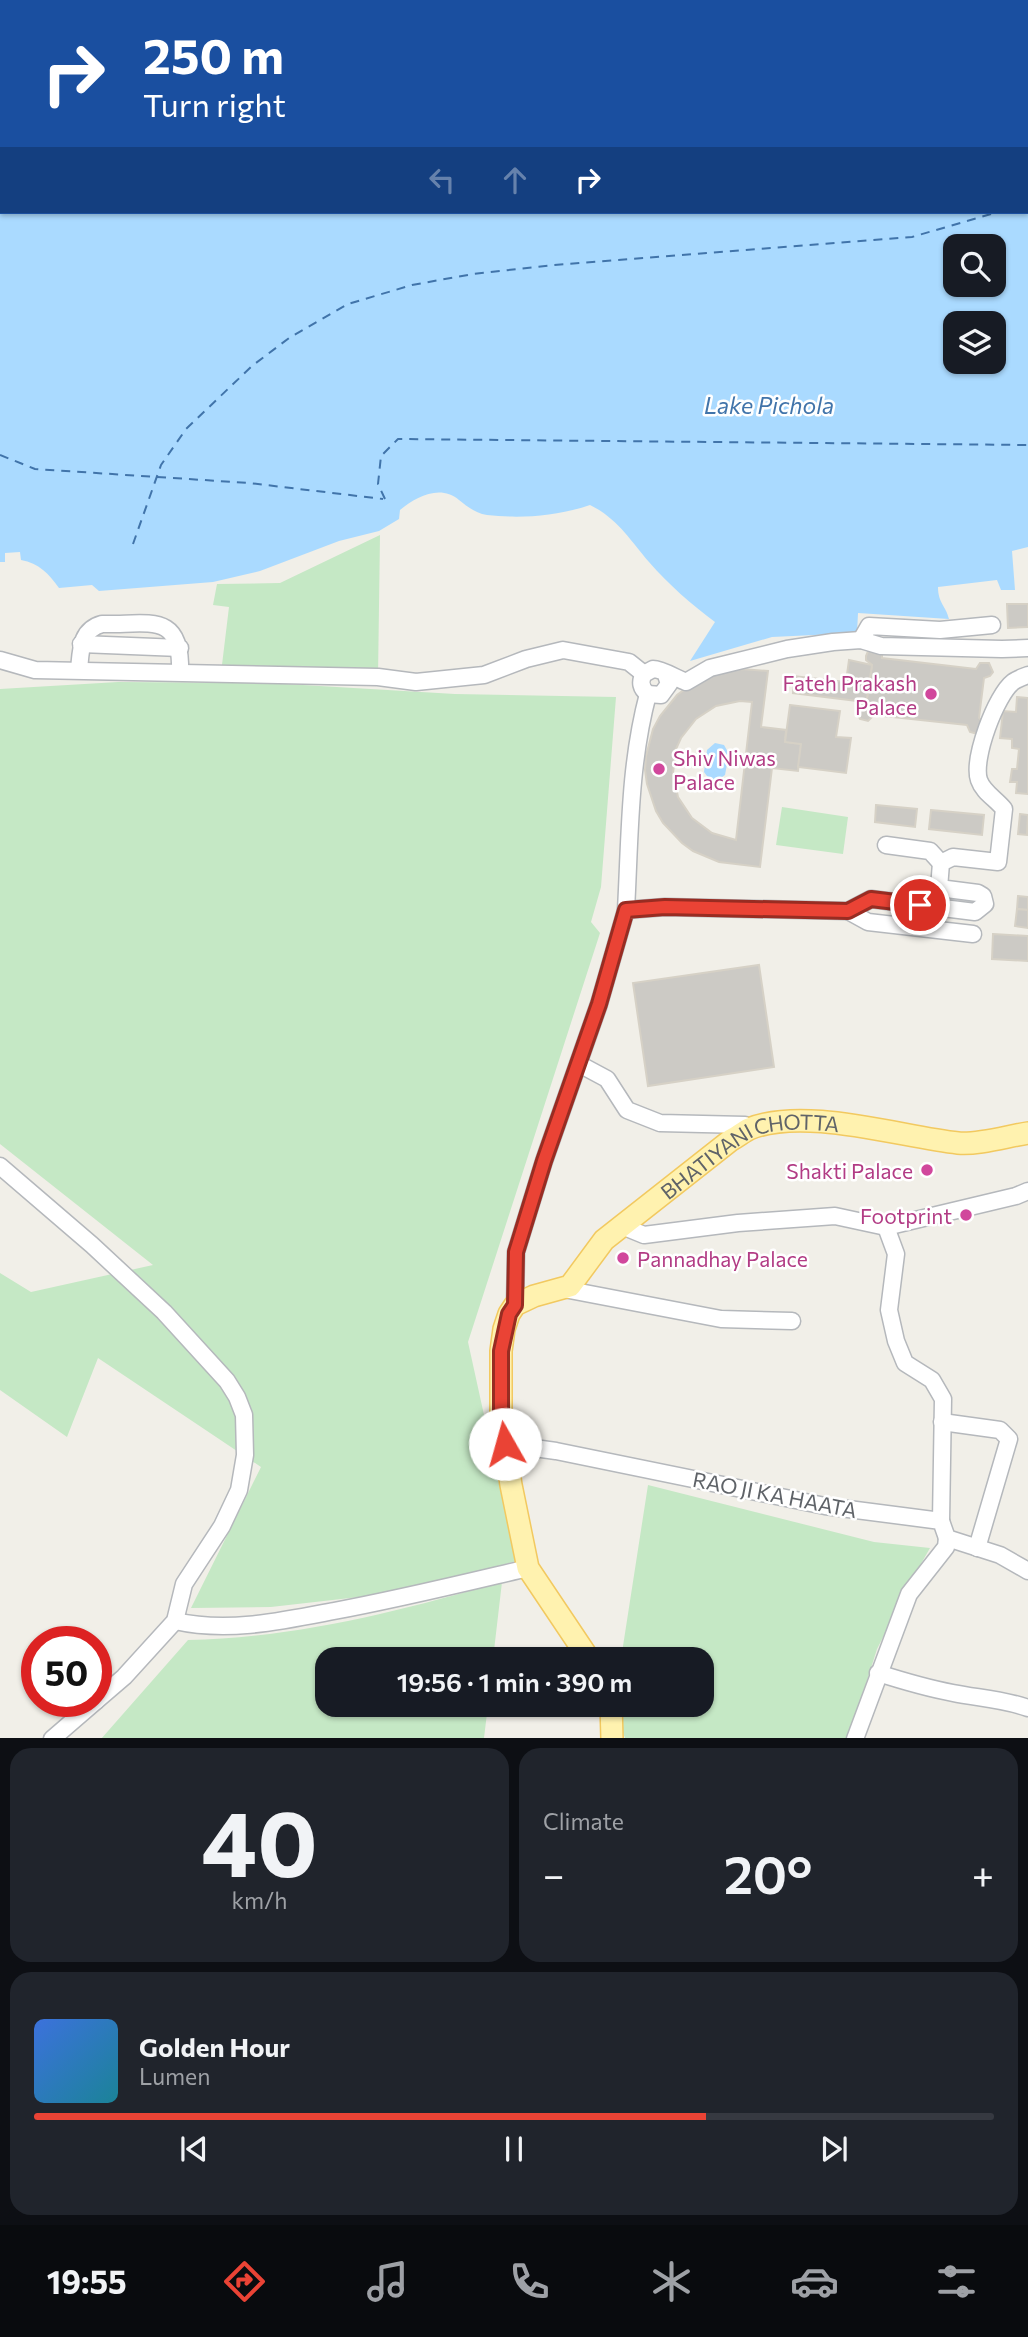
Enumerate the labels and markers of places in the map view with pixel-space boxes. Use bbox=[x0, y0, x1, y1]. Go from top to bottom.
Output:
place label: Fateh Prakash Palace bbox=[783, 670, 917, 719]
marker: Fateh Prakash Palace bbox=[923, 686, 939, 702]
place label: Shiv Niwas Palace bbox=[673, 745, 776, 794]
marker: Shiv Niwas Palace bbox=[651, 761, 667, 777]
pin bbox=[890, 875, 950, 935]
place label: Shakti Palace bbox=[786, 1158, 913, 1183]
marker: Shakti Palace bbox=[919, 1162, 935, 1178]
place label: Footprint bbox=[860, 1203, 952, 1228]
marker: Footprint bbox=[958, 1207, 974, 1223]
place label: Pannadhay Palace bbox=[637, 1246, 808, 1271]
marker: Pannadhay Palace bbox=[615, 1250, 631, 1266]

